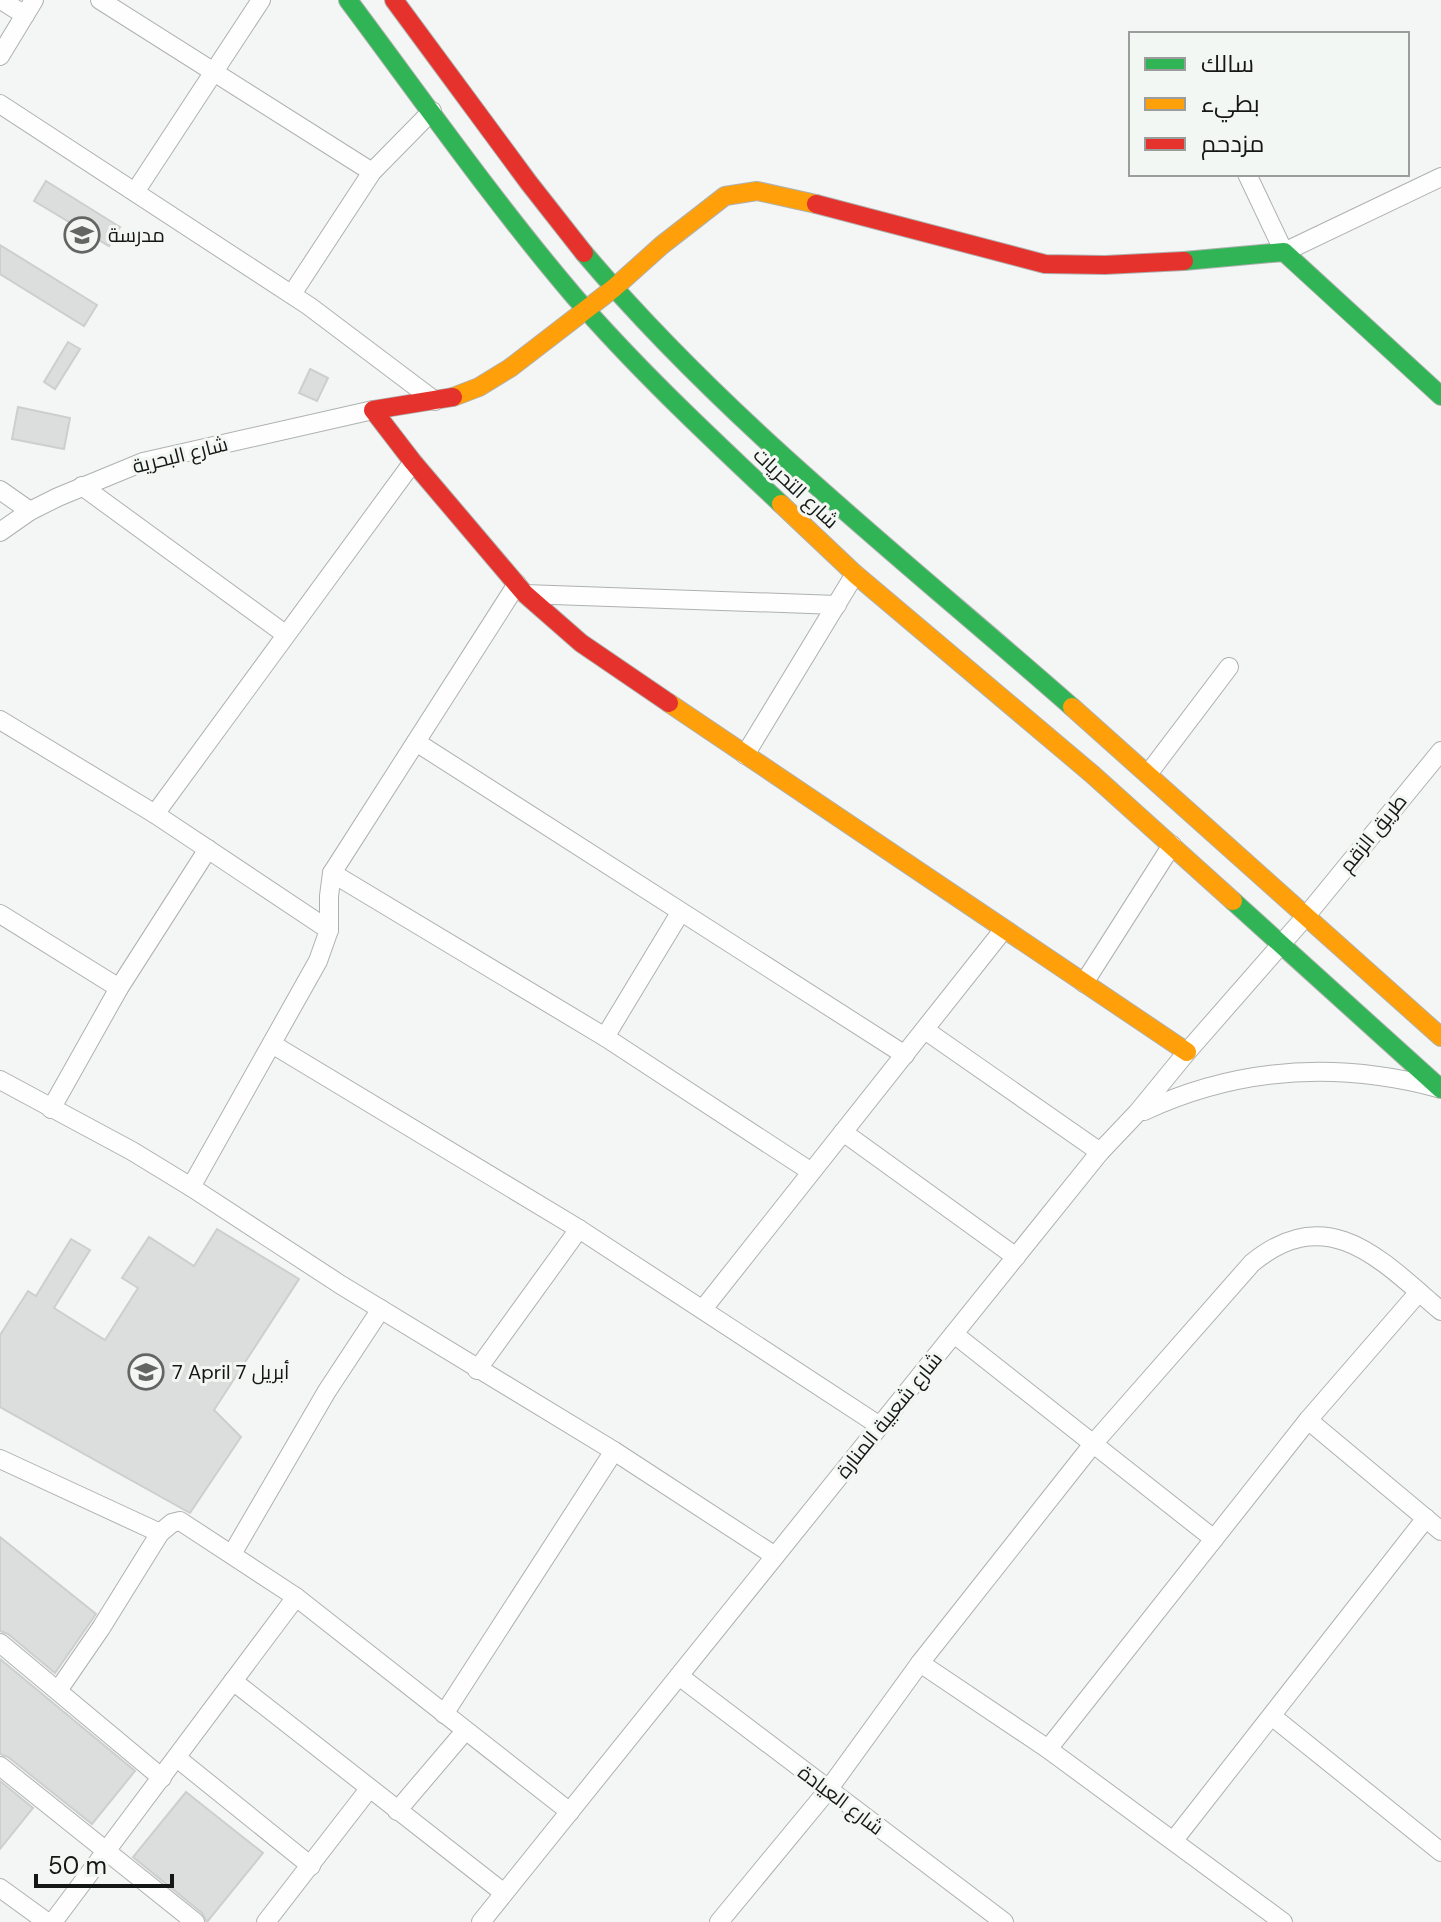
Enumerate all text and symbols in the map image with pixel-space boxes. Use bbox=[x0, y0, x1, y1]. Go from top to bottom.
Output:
legend bbox=[1129, 32, 1409, 176]
text: سالك bbox=[1201, 48, 1254, 79]
text: بطيء bbox=[1201, 88, 1260, 123]
text: مزدحم bbox=[1201, 128, 1264, 160]
school or university icon: مدرسة bbox=[63, 216, 101, 254]
place label: مدرسة bbox=[108, 222, 165, 248]
street label: شارع البحرية bbox=[130, 431, 231, 480]
street label: شارع التحريات bbox=[747, 442, 844, 535]
street label: طريق الزقم bbox=[1334, 789, 1413, 878]
street label: شارع شعبية المنارة bbox=[830, 1347, 949, 1484]
school or university icon: 7 April 7 أبريل bbox=[127, 1353, 165, 1391]
place label: 7 April 7 أبريل bbox=[172, 1359, 289, 1385]
street label: شارع العيادة bbox=[792, 1759, 889, 1842]
scale bar bbox=[36, 1838, 172, 1888]
text: 50 m bbox=[48, 1850, 107, 1881]

